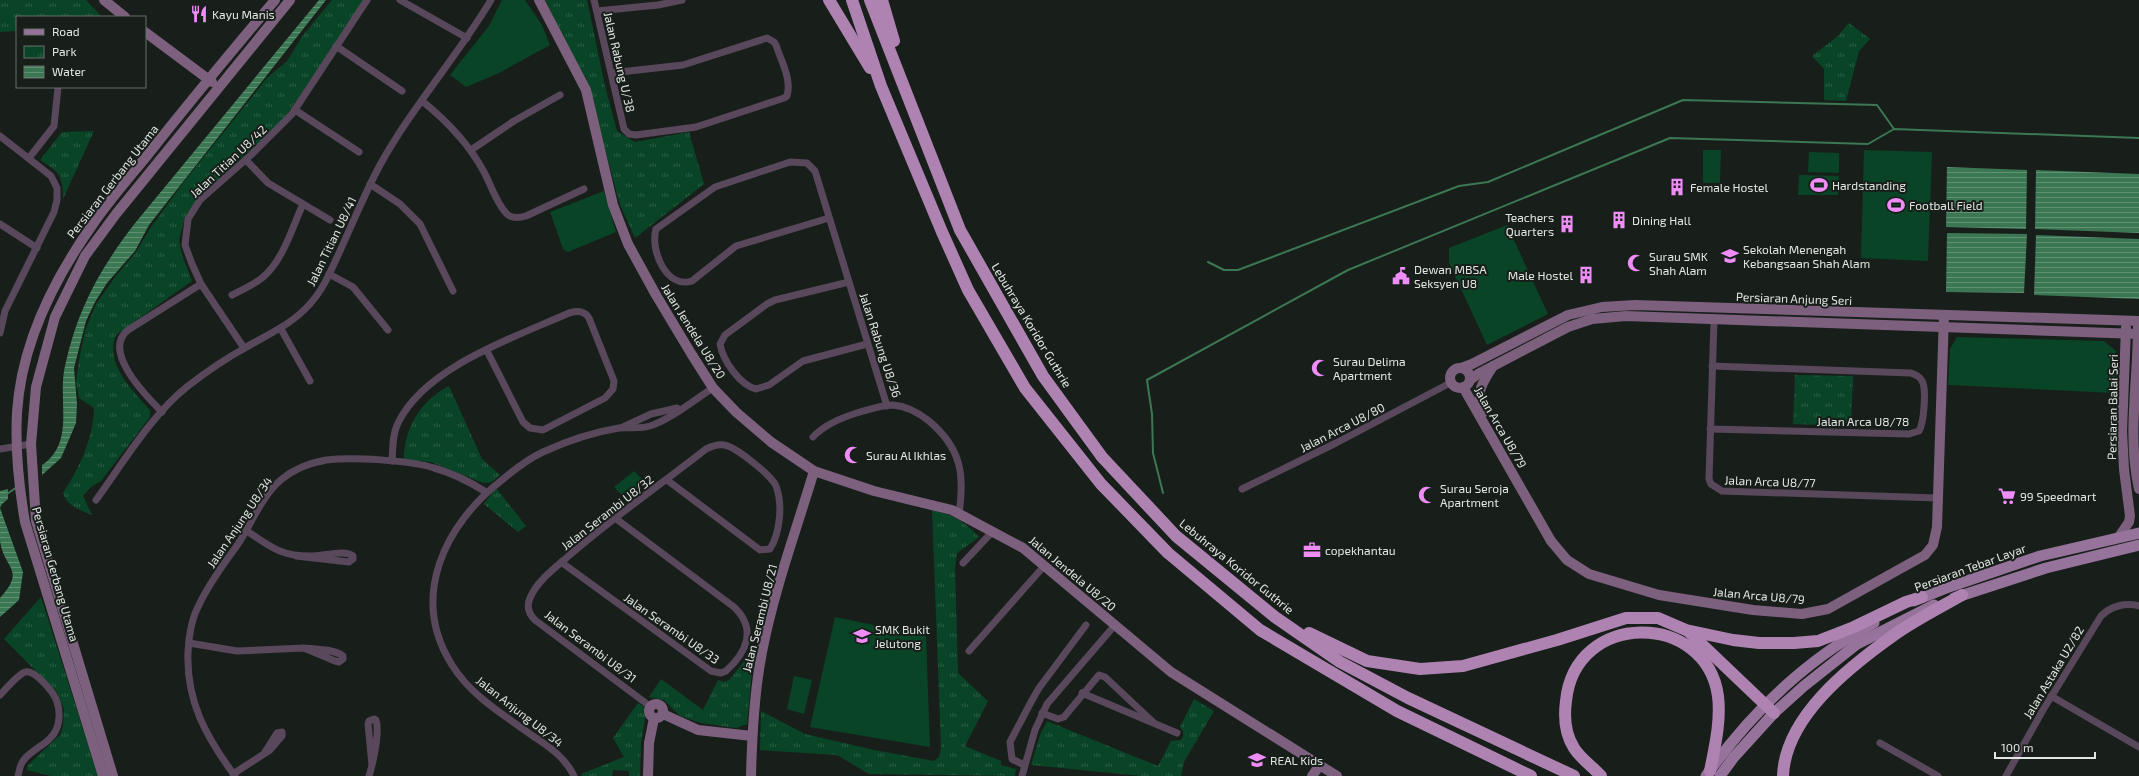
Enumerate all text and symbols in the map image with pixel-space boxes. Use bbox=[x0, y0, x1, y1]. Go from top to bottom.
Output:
restaurant icon: Kayu Manis bbox=[189, 4, 209, 24]
place label: Kayu Manis bbox=[212, 7, 275, 21]
street label: Jalan Rabung U/38 bbox=[602, 11, 638, 113]
legend bbox=[16, 16, 146, 88]
text: Road bbox=[52, 24, 80, 38]
text: Park bbox=[52, 44, 77, 58]
text: Water bbox=[52, 64, 86, 78]
street label: Persiaran Gerbang Utama bbox=[63, 122, 161, 240]
street label: Jalan Titian U8/42 bbox=[187, 122, 269, 200]
sports icon: Hardstanding bbox=[1809, 175, 1829, 195]
building icon: Female Hostel bbox=[1667, 177, 1687, 197]
place label: Hardstanding bbox=[1832, 178, 1906, 192]
place label: Female Hostel bbox=[1690, 180, 1768, 194]
street label: Jalan Titian U8/41 bbox=[303, 194, 359, 288]
sports icon: Football Field bbox=[1886, 195, 1906, 215]
place label: Football Field bbox=[1909, 198, 1983, 212]
place label: Teachers Quarters bbox=[1505, 210, 1554, 239]
building icon: Dining Hall bbox=[1609, 210, 1629, 230]
place label: Dining Hall bbox=[1632, 213, 1691, 227]
building icon: Teachers Quarters bbox=[1557, 214, 1577, 234]
place label: Sekolah Menengah Kebangsaan Shah Alam bbox=[1743, 242, 1870, 270]
school or university icon: Sekolah Menengah Kebangsaan Shah Alam bbox=[1720, 246, 1740, 266]
place label: Surau SMK Shah Alam bbox=[1649, 249, 1708, 277]
mosque icon: Surau SMK Shah Alam bbox=[1626, 253, 1646, 273]
street label: Lebuhraya Koridor Guthrie bbox=[989, 260, 1075, 390]
place label: Dewan MBSA Seksyen U8 bbox=[1414, 262, 1487, 290]
building icon: Male Hostel bbox=[1576, 265, 1596, 285]
public building icon: Dewan MBSA Seksyen U8 bbox=[1391, 266, 1411, 286]
place label: Male Hostel bbox=[1508, 268, 1573, 282]
street label: Jalan Jendela U8/20 bbox=[659, 281, 729, 381]
street label: Persiaran Anjung Seri bbox=[1736, 289, 1852, 308]
street label: Jalan Rabung U8/36 bbox=[857, 291, 905, 399]
place label: Surau Delima Apartment bbox=[1333, 354, 1406, 382]
street label: Persiaran Balai Seri bbox=[2104, 354, 2120, 460]
mosque icon: Surau Delima Apartment bbox=[1310, 358, 1330, 378]
street label: Jalan Arca U8/79 bbox=[1472, 384, 1530, 470]
street label: Jalan Arca U8/80 bbox=[1297, 400, 1387, 454]
street label: Jalan Arca U8/78 bbox=[1817, 414, 1909, 428]
mosque icon: Surau Al Ikhlas bbox=[843, 445, 863, 465]
place label: Surau Al Ikhlas bbox=[866, 448, 946, 462]
street label: Jalan Serambi U8/32 bbox=[558, 472, 656, 552]
street label: Jalan Arca U8/77 bbox=[1724, 472, 1816, 490]
street label: Jalan Anjung U8/34 bbox=[203, 474, 275, 571]
place label: Surau Seroja Apartment bbox=[1440, 481, 1509, 509]
mosque icon: Surau Seroja Apartment bbox=[1417, 485, 1437, 505]
supermarket icon: 99 Speedmart bbox=[1997, 486, 2017, 506]
place label: 99 Speedmart bbox=[2020, 489, 2097, 503]
street label: Persiaran Gerbang Utama bbox=[30, 505, 82, 643]
street label: Lebuhraya Koridor Guthrie bbox=[1177, 516, 1297, 616]
street label: Jalan Jendela U8/20 bbox=[1027, 532, 1119, 614]
office icon: copekhantau bbox=[1302, 540, 1322, 560]
street label: Persiaran Tebar Layar bbox=[1912, 540, 2028, 594]
place label: copekhantau bbox=[1325, 543, 1396, 557]
street label: Jalan Serambi U8/21 bbox=[739, 562, 779, 674]
street label: Jalan Arca U8/79 bbox=[1713, 584, 1806, 606]
street label: Jalan Serambi U8/33 bbox=[622, 590, 722, 666]
street label: Jalan Serambi U8/31 bbox=[542, 607, 640, 685]
place label: SMK Bukit Jelutong bbox=[875, 622, 930, 650]
street label: Jalan Astaka U2/82 bbox=[2020, 623, 2086, 721]
school or university icon: SMK Bukit Jelutong bbox=[852, 626, 872, 646]
street label: Jalan Anjung U8/34 bbox=[473, 673, 566, 750]
scale bar bbox=[1995, 734, 2095, 760]
text: 100 m bbox=[2001, 740, 2033, 754]
school or university icon: REAL Kids bbox=[1247, 750, 1267, 770]
place label: REAL Kids bbox=[1270, 753, 1323, 767]

